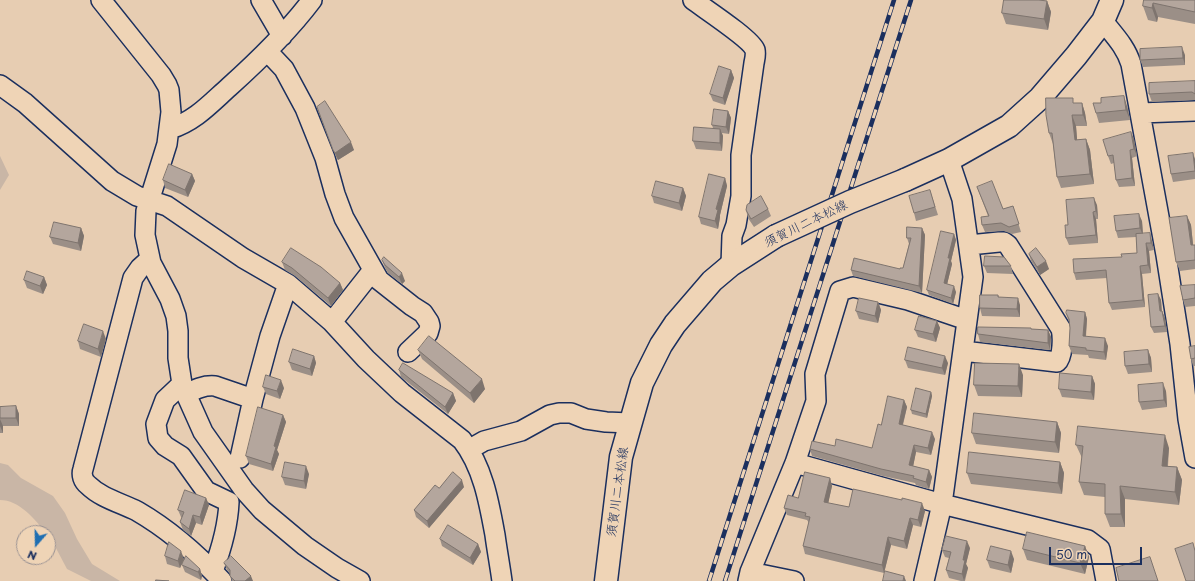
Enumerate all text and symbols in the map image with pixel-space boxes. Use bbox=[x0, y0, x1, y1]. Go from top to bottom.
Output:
street label: 須賀川二本松線 bbox=[762, 197, 850, 251]
street label: 須賀川二本松線 bbox=[604, 446, 632, 538]
north arrow bbox=[16, 525, 56, 565]
scale bar bbox=[1051, 539, 1144, 565]
text: 50 m bbox=[1056, 545, 1087, 563]
text: N bbox=[25, 546, 39, 565]

